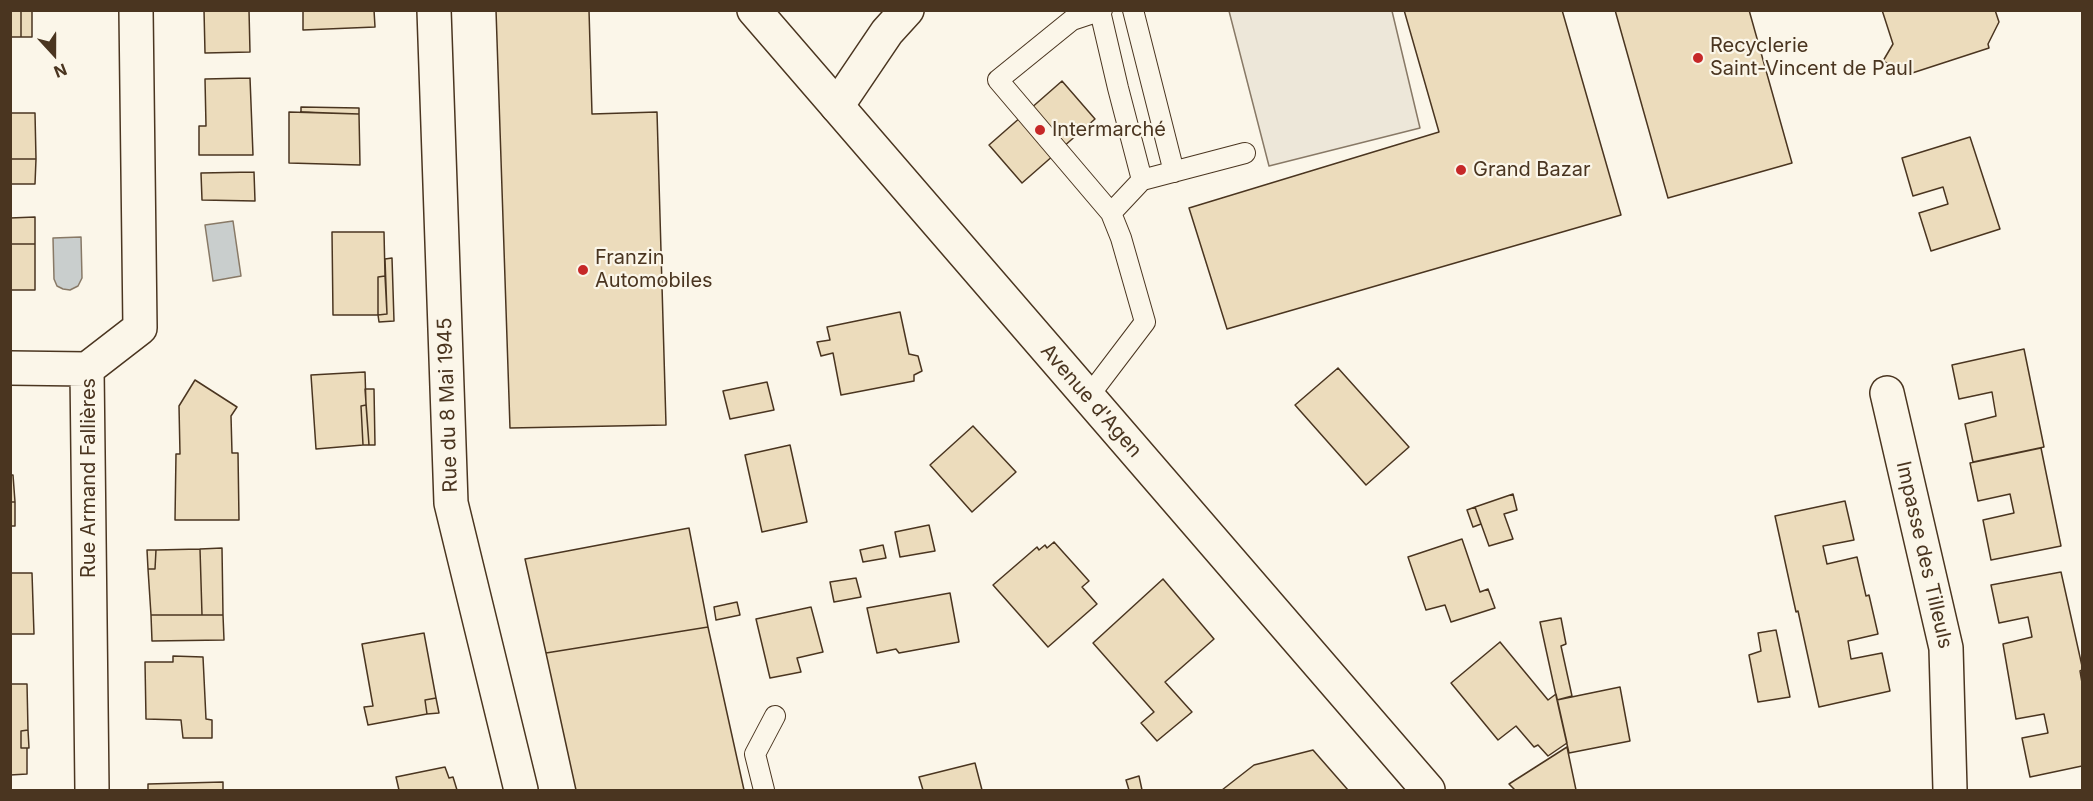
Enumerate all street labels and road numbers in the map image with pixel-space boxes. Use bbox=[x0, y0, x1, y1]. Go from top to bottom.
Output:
street label: Rue du 8 Mai 1945 bbox=[433, 317, 463, 493]
street label: Avenue d'Agen bbox=[1035, 340, 1147, 462]
street label: Rue Armand Fallières bbox=[77, 378, 101, 578]
street label: Impasse des Tilleuls bbox=[1891, 459, 1957, 651]

